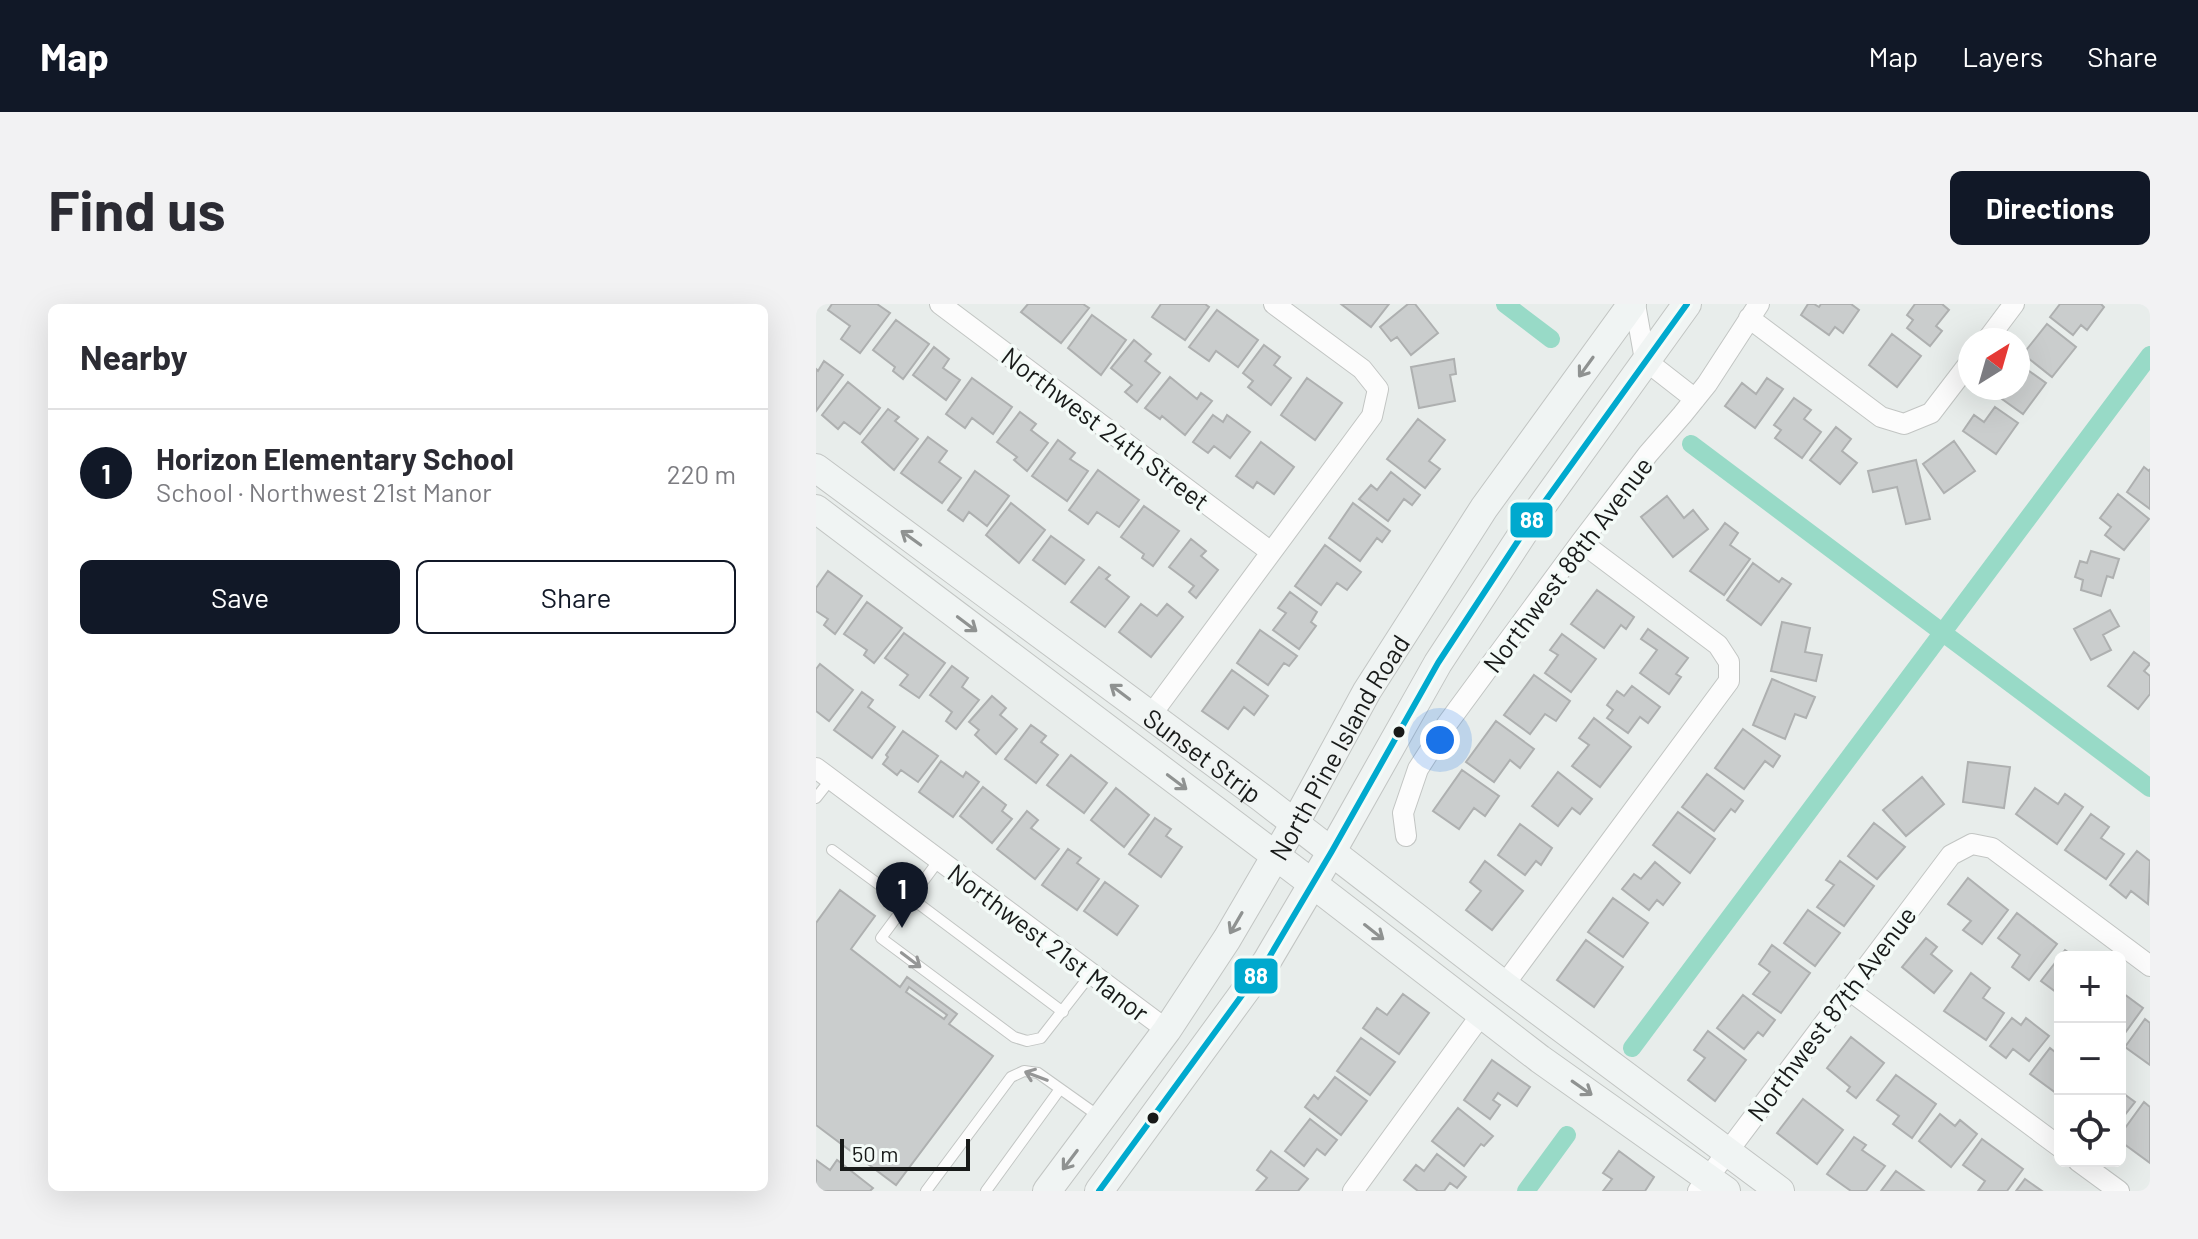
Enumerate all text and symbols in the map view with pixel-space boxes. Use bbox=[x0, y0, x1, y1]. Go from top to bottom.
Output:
text: Map bbox=[40, 33, 109, 79]
text: Map bbox=[1868, 39, 1918, 73]
text: Layers bbox=[1962, 39, 2043, 73]
text: Share bbox=[2087, 39, 2158, 73]
button: Directions bbox=[1950, 171, 2150, 245]
text: Find us bbox=[48, 175, 226, 242]
north arrow bbox=[1958, 328, 2030, 400]
text: Nearby bbox=[80, 336, 188, 377]
street label: Northwest 24th Street bbox=[996, 340, 1216, 516]
one-way arrow bbox=[1578, 356, 1595, 377]
text: Horizon Elementary School bbox=[156, 440, 514, 476]
street label: Northwest 88th Avenue bbox=[1476, 450, 1658, 678]
text: 1 bbox=[101, 458, 111, 489]
text: 220 m bbox=[667, 458, 736, 489]
text: School · Northwest 21st Manor bbox=[156, 476, 492, 507]
line badge: 88 bbox=[1509, 501, 1554, 539]
one-way arrow bbox=[900, 530, 922, 547]
button: Save bbox=[80, 560, 400, 634]
button: Share bbox=[416, 560, 736, 634]
one-way arrow bbox=[956, 615, 977, 632]
street label: North Pine Island Road bbox=[1262, 628, 1415, 865]
one-way arrow bbox=[1110, 684, 1132, 700]
street label: Sunset Strip bbox=[1138, 701, 1269, 809]
your location bbox=[1420, 720, 1460, 760]
unlabelled marker bbox=[1391, 724, 1407, 740]
one-way arrow bbox=[1166, 774, 1187, 791]
street label: Northwest 21st Manor bbox=[943, 856, 1156, 1028]
pin: 1 bbox=[876, 862, 928, 928]
street label: Northwest 87th Avenue bbox=[1740, 899, 1922, 1127]
one-way arrow bbox=[1228, 911, 1244, 934]
one-way arrow bbox=[1363, 923, 1385, 940]
one-way arrow bbox=[900, 951, 921, 968]
map controls bbox=[2054, 951, 2126, 1167]
button: + bbox=[2054, 951, 2126, 1023]
line badge: 88 bbox=[1233, 957, 1279, 995]
text: 88 bbox=[1244, 962, 1268, 988]
button: − bbox=[2054, 1023, 2126, 1095]
one-way arrow bbox=[1025, 1068, 1049, 1083]
one-way arrow bbox=[1571, 1079, 1592, 1096]
button: locate bbox=[2054, 1095, 2126, 1167]
unlabelled marker bbox=[1145, 1110, 1161, 1126]
scale bar bbox=[840, 1135, 970, 1171]
text: 50 m bbox=[852, 1140, 898, 1166]
one-way arrow bbox=[1062, 1149, 1078, 1171]

